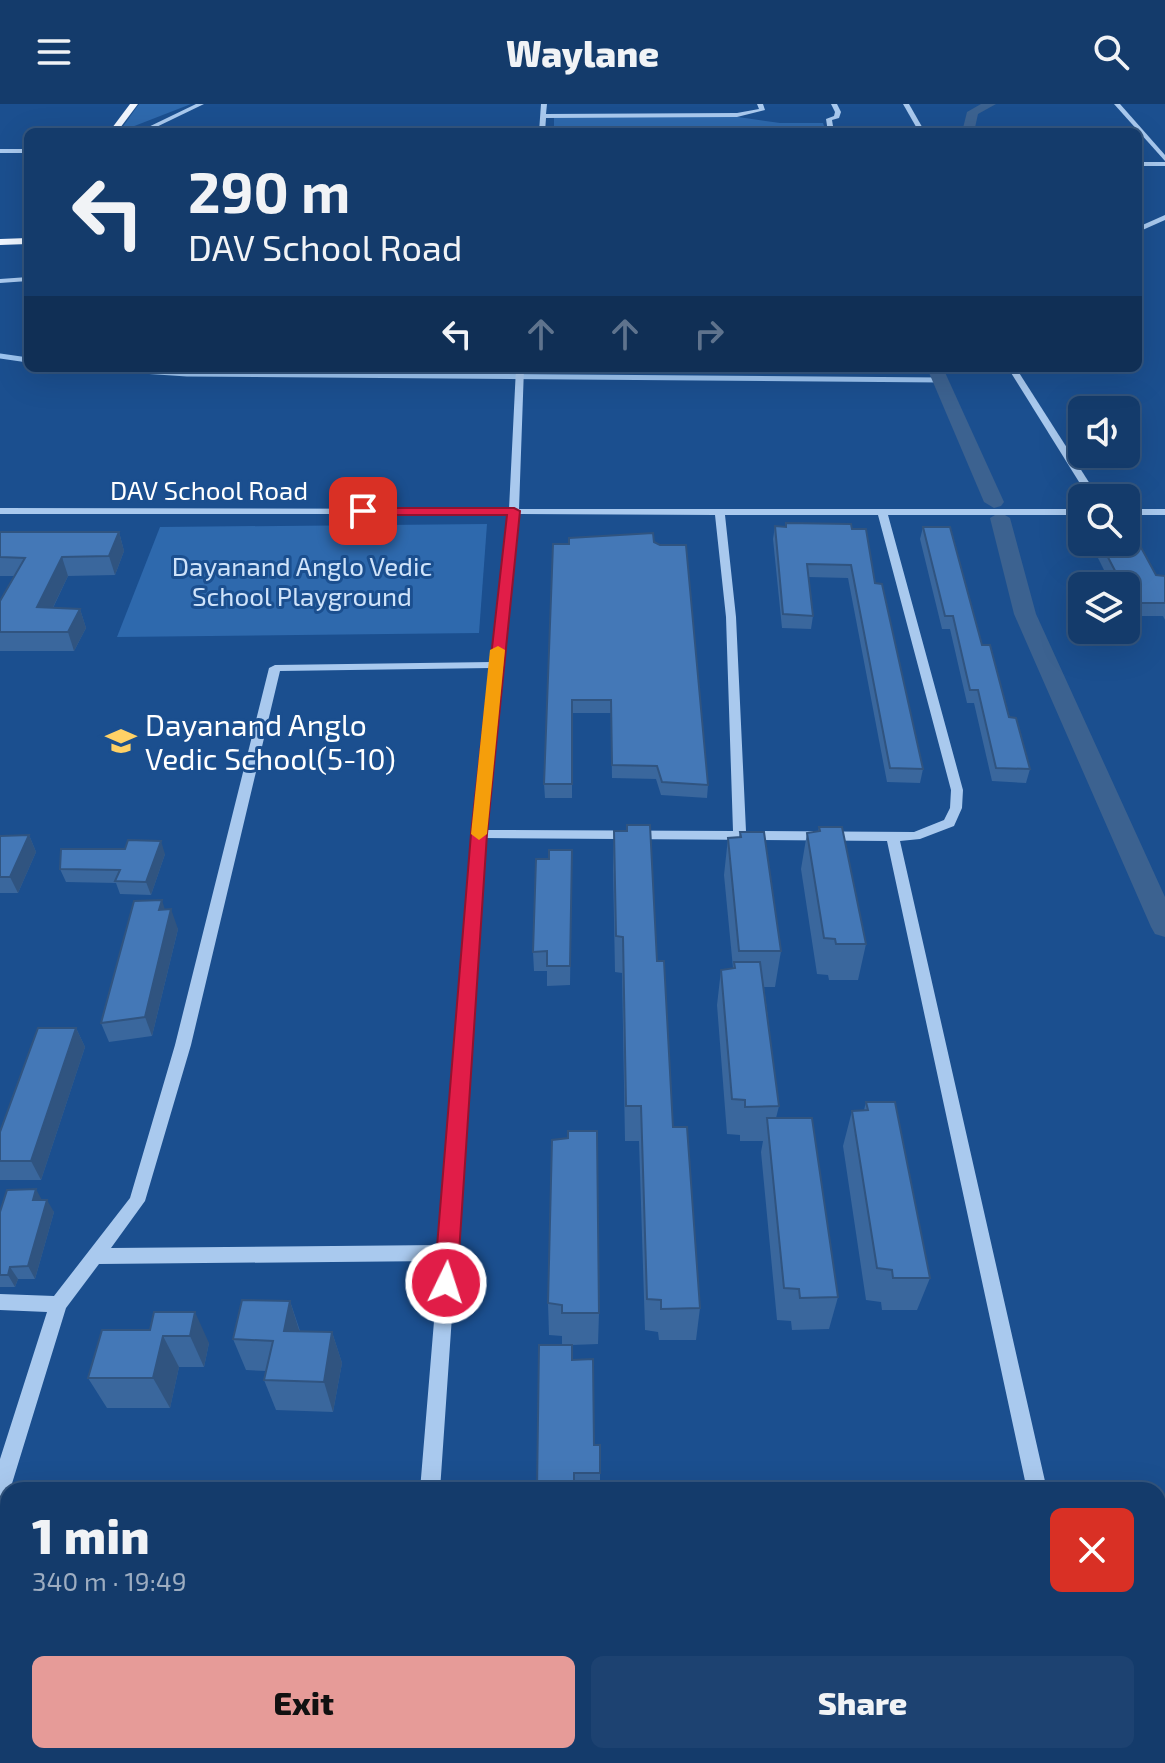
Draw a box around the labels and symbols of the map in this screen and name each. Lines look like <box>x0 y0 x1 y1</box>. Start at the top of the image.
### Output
street label: DAV School Road <box>110 474 308 505</box>
pin <box>329 477 397 545</box>
park label: Dayanand Anglo Vedic School Playground <box>172 550 432 611</box>
place label: Dayanand Anglo Vedic School(5-10) <box>145 706 396 776</box>
school or university icon: Dayanand Anglo Vedic School(5-10) <box>104 724 138 758</box>
position arrow <box>404 1241 488 1325</box>

